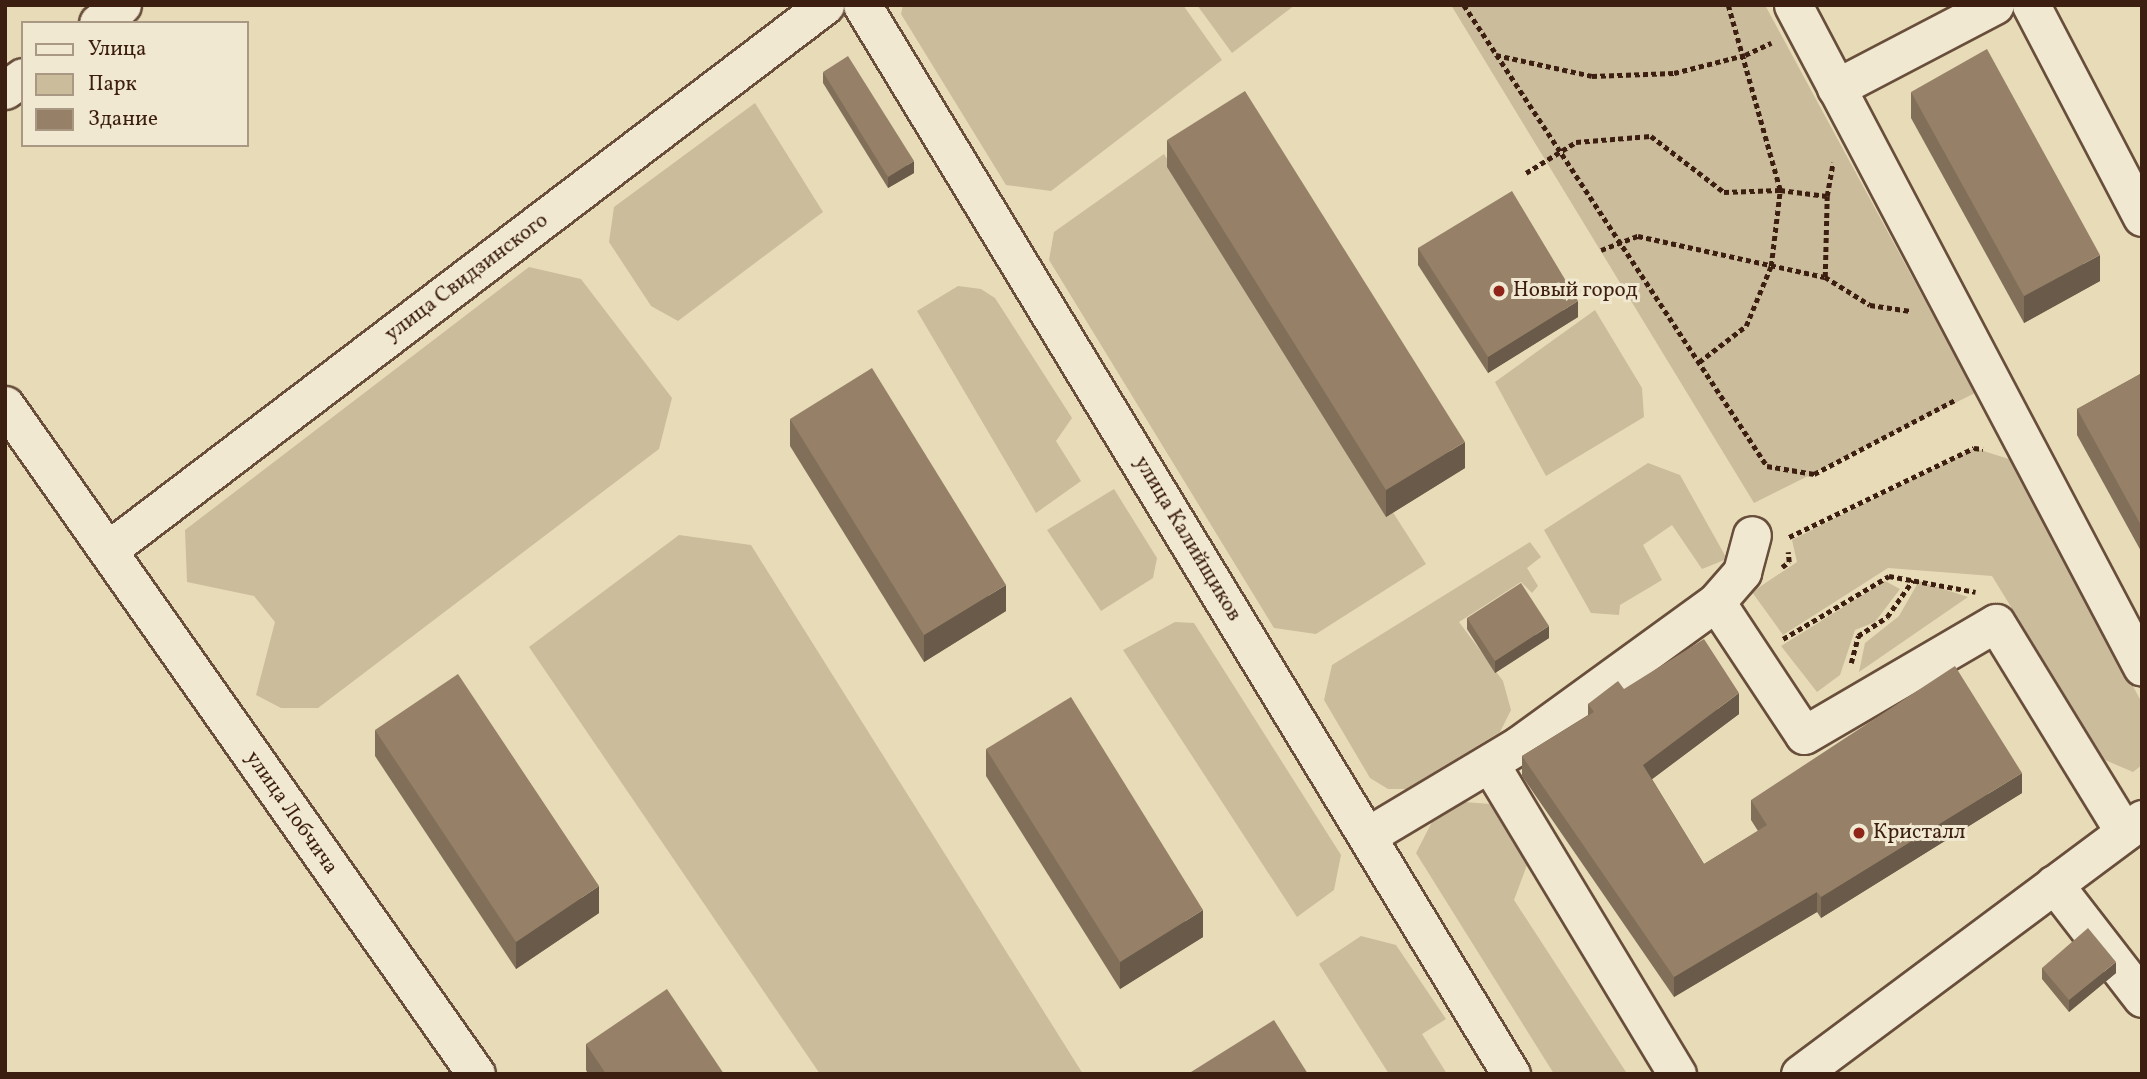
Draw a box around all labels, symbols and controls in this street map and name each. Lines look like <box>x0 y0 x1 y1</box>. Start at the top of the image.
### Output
legend <box>21 21 248 147</box>
text: Улица <box>88 35 146 64</box>
text: Парк <box>88 70 137 99</box>
text: Здание <box>88 105 158 134</box>
street label: улица Свидзинского <box>380 208 554 348</box>
place label: Новый город <box>1513 278 1638 304</box>
marker: Новый город <box>1491 283 1507 299</box>
street label: улица Калийщиков <box>1128 452 1246 626</box>
street label: улица Лобчича <box>239 746 343 880</box>
place label: Кристалл <box>1873 820 1965 846</box>
marker: Кристалл <box>1851 825 1867 841</box>

